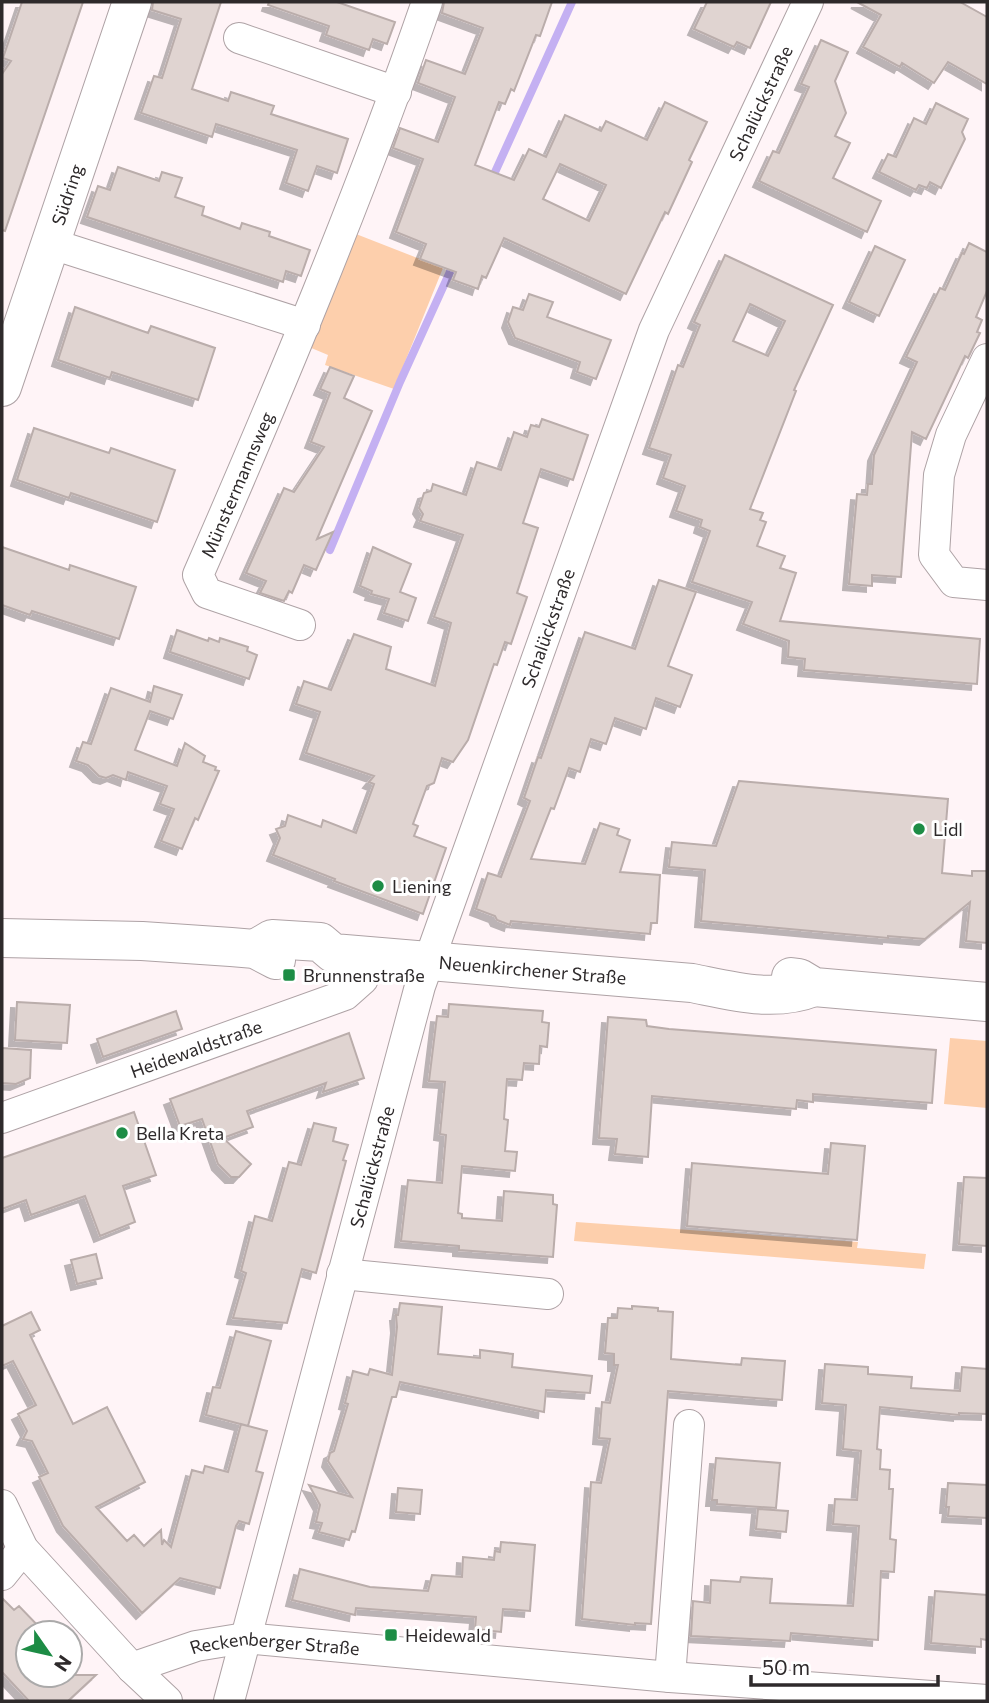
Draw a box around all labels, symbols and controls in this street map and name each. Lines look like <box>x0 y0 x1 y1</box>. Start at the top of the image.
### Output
street label: Schalückstraße <box>724 42 797 165</box>
street label: Südring <box>46 161 88 228</box>
street label: Münstermannsweg <box>196 408 278 561</box>
street label: Schalückstraße <box>516 566 579 691</box>
place label: Lidl <box>933 818 963 840</box>
marker: Lidl <box>911 821 927 837</box>
place label: Liening <box>392 875 452 897</box>
marker: Liening <box>370 878 386 894</box>
street label: Neuenkirchener Straße <box>438 951 627 988</box>
place label: Brunnenstraße <box>303 964 425 986</box>
marker: Brunnenstraße <box>281 967 297 983</box>
street label: Heidewaldstraße <box>127 1015 265 1082</box>
street label: Schalückstraße <box>345 1104 398 1230</box>
place label: Bella Kreta <box>136 1122 224 1144</box>
marker: Bella Kreta <box>114 1125 130 1141</box>
north arrow <box>14 1619 84 1689</box>
place label: Heidewald <box>405 1624 491 1646</box>
street label: Reckenberger Straße <box>187 1627 361 1659</box>
marker: Heidewald <box>383 1627 399 1643</box>
scale bar <box>751 1644 938 1688</box>
text: N <box>50 1651 77 1676</box>
text: 50 m <box>762 1654 810 1679</box>

